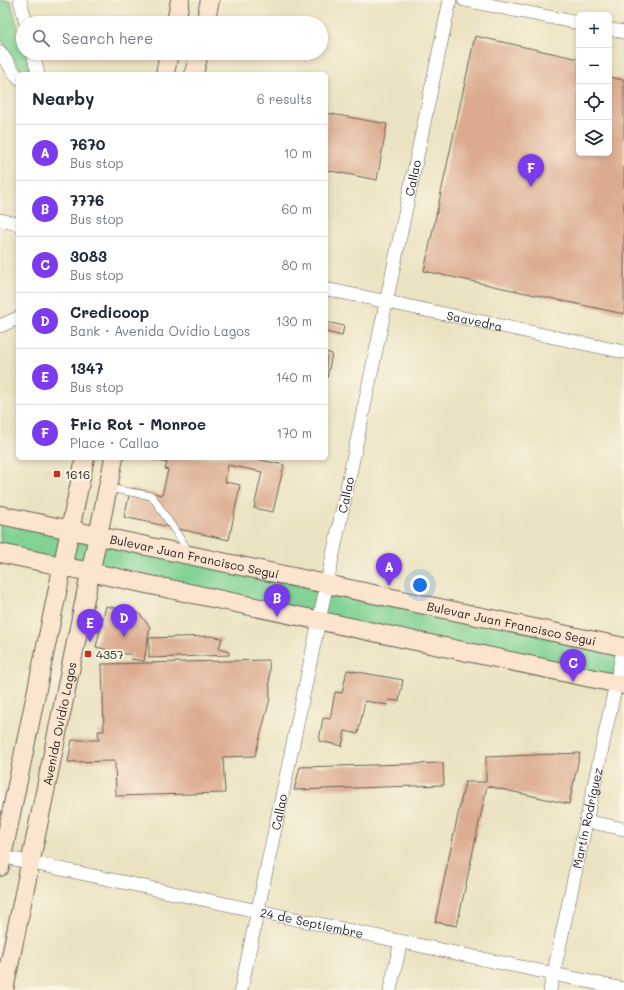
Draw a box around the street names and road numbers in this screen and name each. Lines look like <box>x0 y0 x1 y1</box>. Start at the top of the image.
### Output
street label: Callao <box>401 158 424 198</box>
street label: Saavedra <box>445 307 504 334</box>
street label: Callao <box>334 475 357 515</box>
street label: Bulevar Juan Francisco Seguí <box>109 531 281 582</box>
street label: Bulevar Juan Francisco Seguí <box>426 598 598 649</box>
street label: Avenida Ovidio Lagos <box>39 660 80 787</box>
street label: Martín Rodríguez <box>568 766 606 870</box>
street label: Callao <box>267 792 290 832</box>
street label: 24 de Septiembre <box>259 904 365 941</box>

